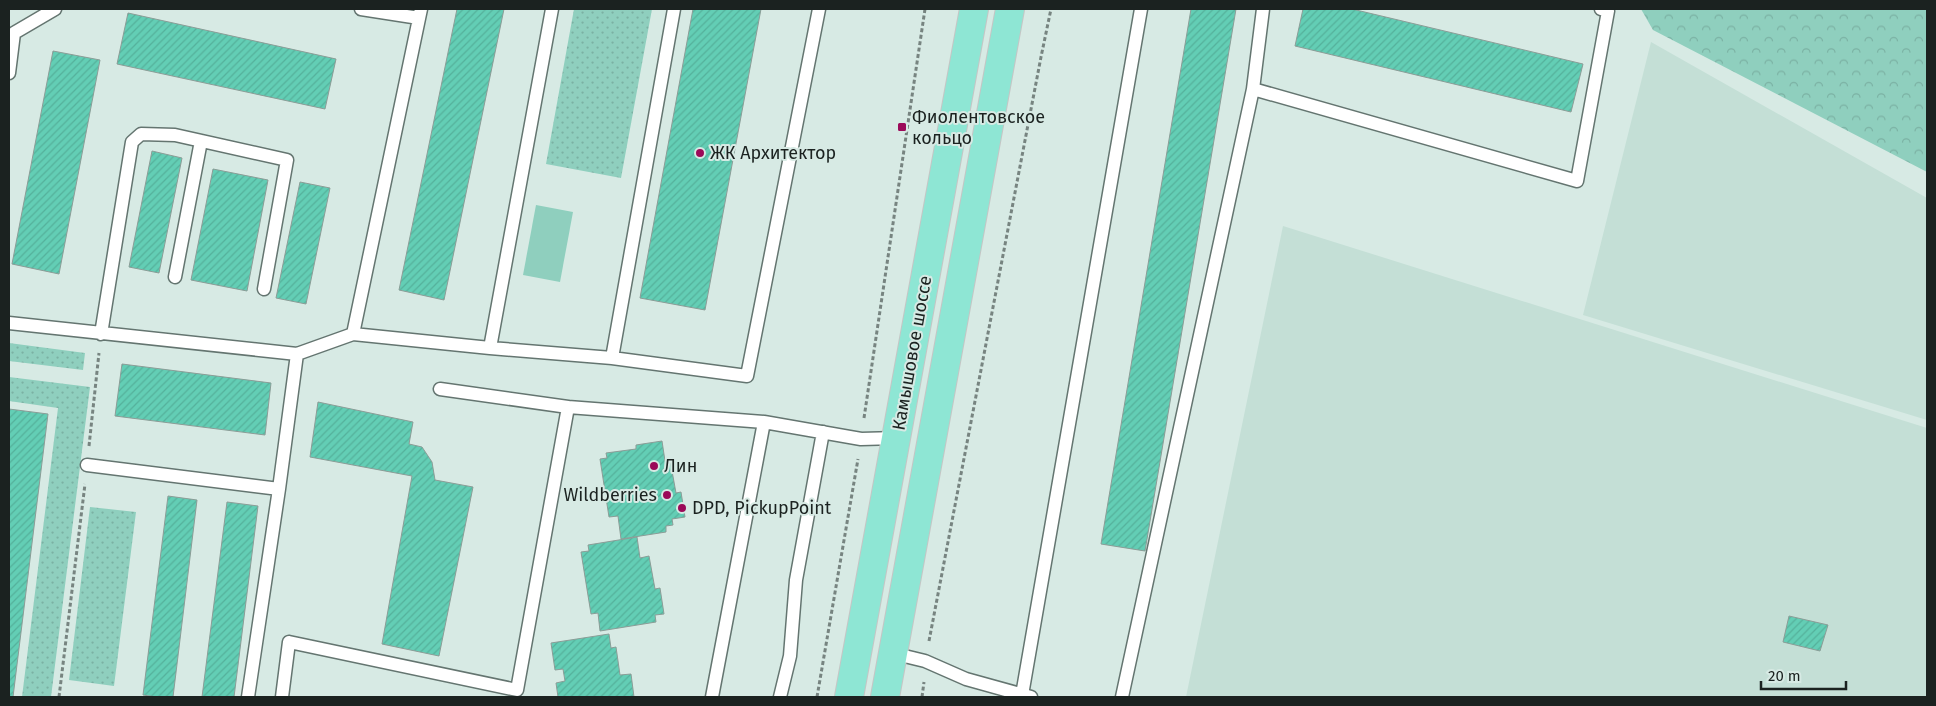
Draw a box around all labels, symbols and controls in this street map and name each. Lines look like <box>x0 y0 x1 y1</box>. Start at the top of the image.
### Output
place label: Фиолентовское кольцо <box>912 106 1045 149</box>
marker: Фиолентовское кольцо <box>896 121 908 133</box>
place label: ЖК Архитектор <box>710 142 836 164</box>
marker: ЖК Архитектор <box>694 147 706 159</box>
street label: Камышовое шоссе <box>888 274 936 432</box>
place label: Лин <box>664 455 697 477</box>
marker: Лин <box>648 460 660 472</box>
place label: Wildberries <box>563 484 657 506</box>
marker: Wildberries <box>661 489 673 501</box>
place label: DPD, PickupPoint <box>692 497 832 519</box>
marker: DPD, PickupPoint <box>676 502 688 514</box>
scale bar <box>1761 658 1846 690</box>
text: 20 m <box>1768 667 1801 685</box>

